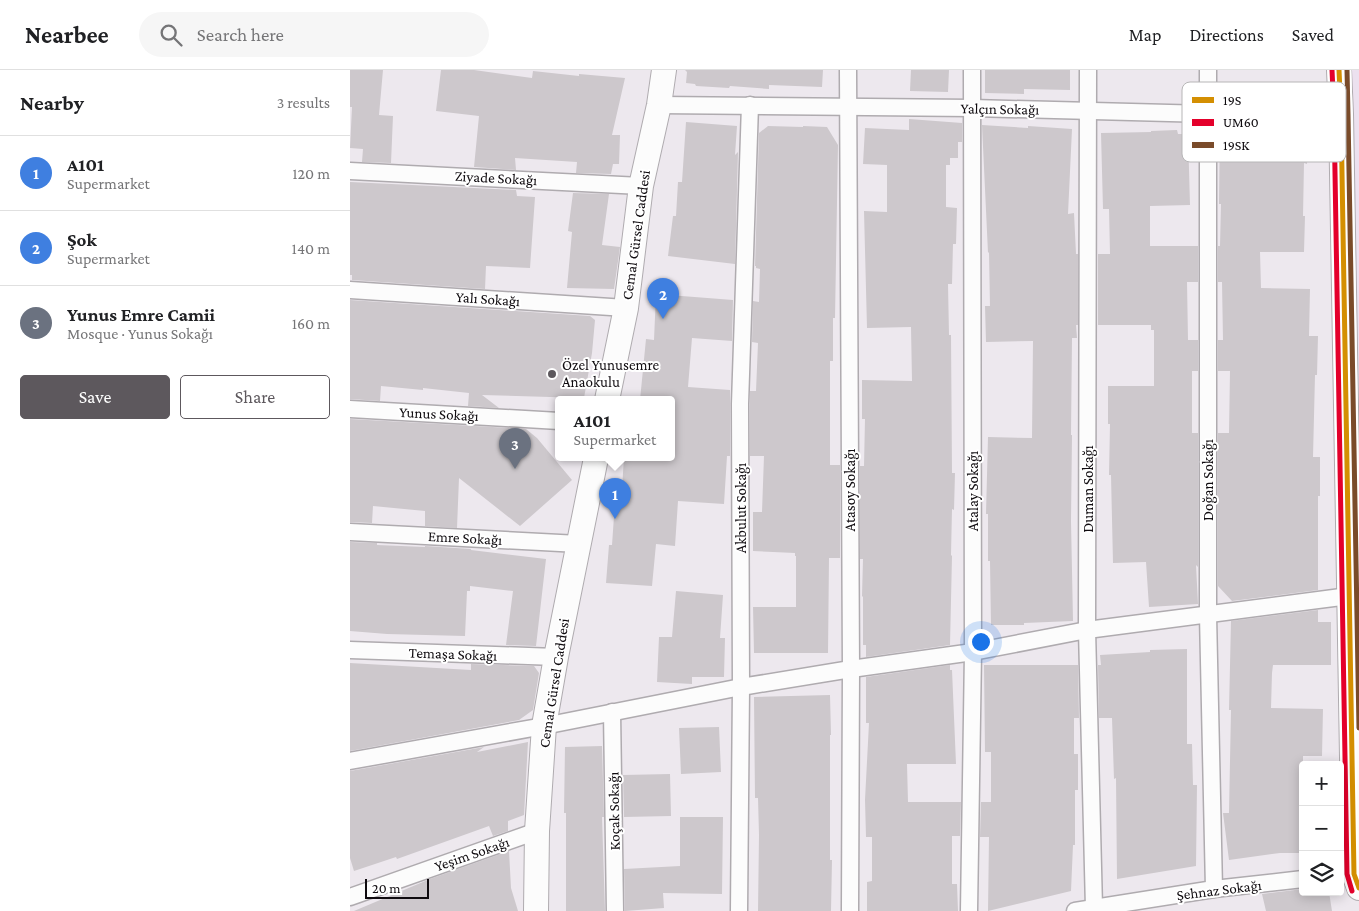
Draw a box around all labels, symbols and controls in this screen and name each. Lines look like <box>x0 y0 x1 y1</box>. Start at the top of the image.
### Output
search box <box>139 12 489 57</box>
text: Nearbee <box>25 21 109 48</box>
icon: search <box>157 21 185 49</box>
text: Search here <box>197 24 284 45</box>
text: Map <box>1129 25 1161 45</box>
text: Directions <box>1189 25 1264 45</box>
text: Saved <box>1292 25 1334 45</box>
legend <box>1182 82 1346 162</box>
text: Nearby <box>20 91 84 115</box>
text: 19S <box>1223 92 1242 108</box>
text: 3 results <box>277 94 330 111</box>
street label: Yalçın Sokağı <box>961 100 1039 119</box>
text: UM60 <box>1223 114 1259 130</box>
text: 19SK <box>1223 137 1250 153</box>
text: A101 <box>67 154 104 175</box>
text: 1 <box>33 165 39 182</box>
text: 120 m <box>292 165 330 182</box>
street label: Ziyade Sokağı <box>454 168 538 189</box>
street label: Cemal Gürsel Caddesi <box>619 169 653 301</box>
text: Supermarket <box>67 175 150 192</box>
text: Şok <box>67 229 97 250</box>
text: 2 <box>32 240 40 257</box>
text: 140 m <box>292 240 330 257</box>
text: Supermarket <box>67 250 150 267</box>
pin: 2 <box>647 278 679 319</box>
street label: Yalı Sokağı <box>455 289 521 310</box>
text: Yunus Emre Camii <box>67 304 215 325</box>
text: 3 <box>32 315 40 332</box>
text: 160 m <box>292 315 330 332</box>
text: Mosque · Yunus Sokağı <box>67 325 213 342</box>
place label: Özel Yunusemre Anaokulu <box>562 357 660 390</box>
marker: Özel Yunusemre Anaokulu <box>546 368 558 380</box>
button: Save <box>20 375 170 419</box>
button: Share <box>180 375 330 419</box>
popup <box>555 396 675 461</box>
street label: Yunus Sokağı <box>399 404 479 425</box>
text: A101 <box>574 410 611 431</box>
pin: 3 <box>499 428 531 469</box>
text: Supermarket <box>574 431 656 448</box>
street label: Doğan Sokağı <box>1200 439 1217 521</box>
street label: Duman Sokağı <box>1080 445 1097 533</box>
street label: Atasoy Sokağı <box>842 448 859 531</box>
street label: Atalay Sokağı <box>965 451 982 531</box>
street label: Akbulut Sokağı <box>733 463 750 553</box>
pin: 1 <box>599 478 631 519</box>
street label: Emre Sokağı <box>427 528 503 549</box>
street label: Cemal Gürsel Caddesi <box>536 617 572 749</box>
your location <box>968 629 994 655</box>
street label: Temaşa Sokağı <box>408 644 498 665</box>
map controls <box>1299 761 1344 896</box>
button: + <box>1299 761 1344 806</box>
street label: Koçak Sokağı <box>605 771 624 850</box>
button: − <box>1299 806 1344 851</box>
street label: Yeşim Sokağı <box>433 834 512 875</box>
button: layers <box>1299 851 1344 896</box>
scale bar <box>365 876 429 899</box>
street label: Şehnaz Sokağı <box>1176 877 1263 904</box>
text: 20 m <box>372 880 400 896</box>

